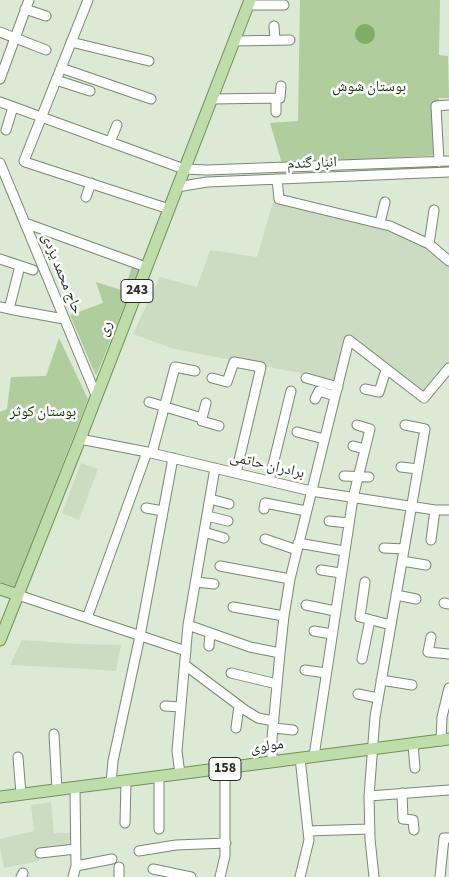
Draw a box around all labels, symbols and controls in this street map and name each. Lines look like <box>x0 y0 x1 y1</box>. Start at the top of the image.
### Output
park label: بوستان شوش <box>332 79 406 97</box>
street label: انبار گندم <box>287 154 337 174</box>
street label: حاج محمد یزدی <box>37 231 85 317</box>
road number: 243 <box>121 280 153 302</box>
street label: ری <box>95 319 117 339</box>
park label: بوستان کوثر <box>10 404 76 422</box>
street label: برادران حاتمی <box>228 449 306 483</box>
street label: مولوی <box>249 736 285 758</box>
road number: 158 <box>209 758 241 781</box>

